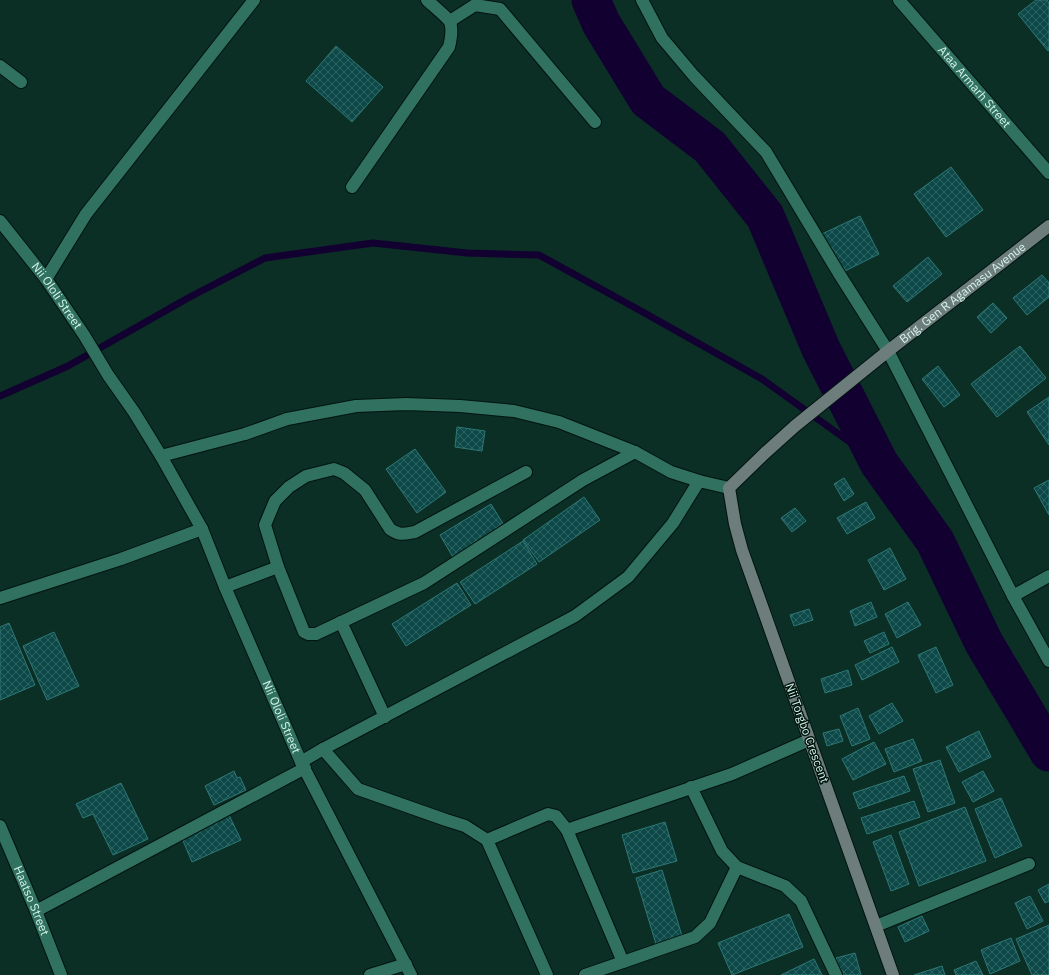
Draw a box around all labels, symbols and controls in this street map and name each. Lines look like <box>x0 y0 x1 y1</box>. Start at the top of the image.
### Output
street label: Ataa Armarh Street <box>935 43 1014 131</box>
street label: Brig. Gen R Agamasu Avenue <box>896 239 1029 346</box>
street label: Nii Ololi Street <box>29 259 86 332</box>
street label: Nii Ololi Street <box>259 678 304 755</box>
street label: Nii Torgbo Crescent <box>782 681 832 785</box>
street label: Haatso Street <box>11 863 53 937</box>

